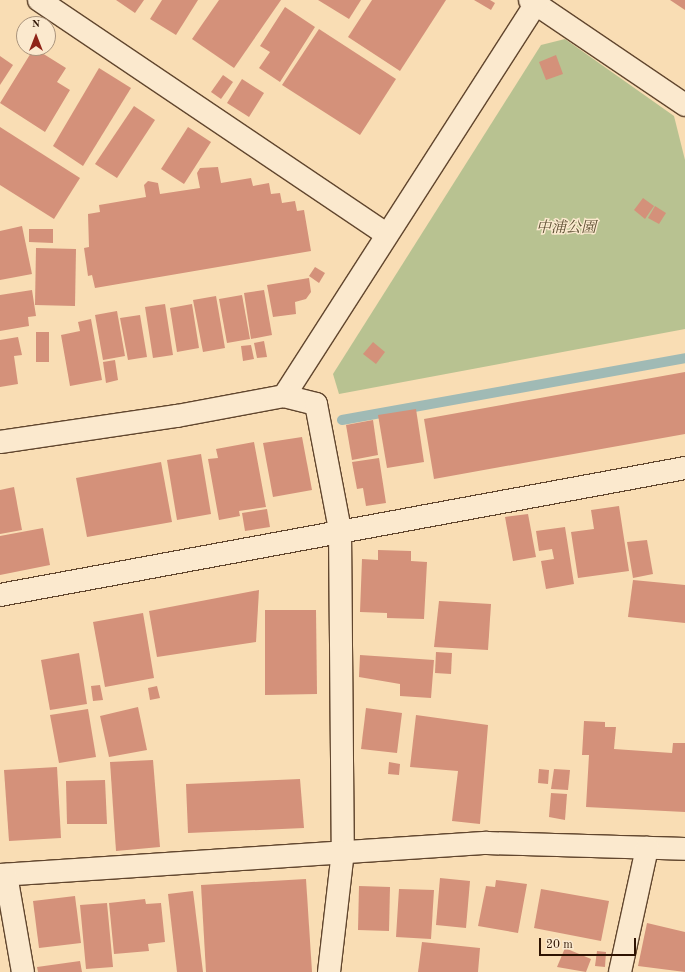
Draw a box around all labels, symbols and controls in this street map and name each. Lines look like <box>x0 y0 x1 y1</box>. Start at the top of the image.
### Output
north arrow <box>16 16 56 56</box>
text: N <box>32 19 40 30</box>
park label: 中浦公園 <box>536 220 596 238</box>
scale bar <box>541 930 638 956</box>
text: 20 m <box>546 939 573 951</box>

